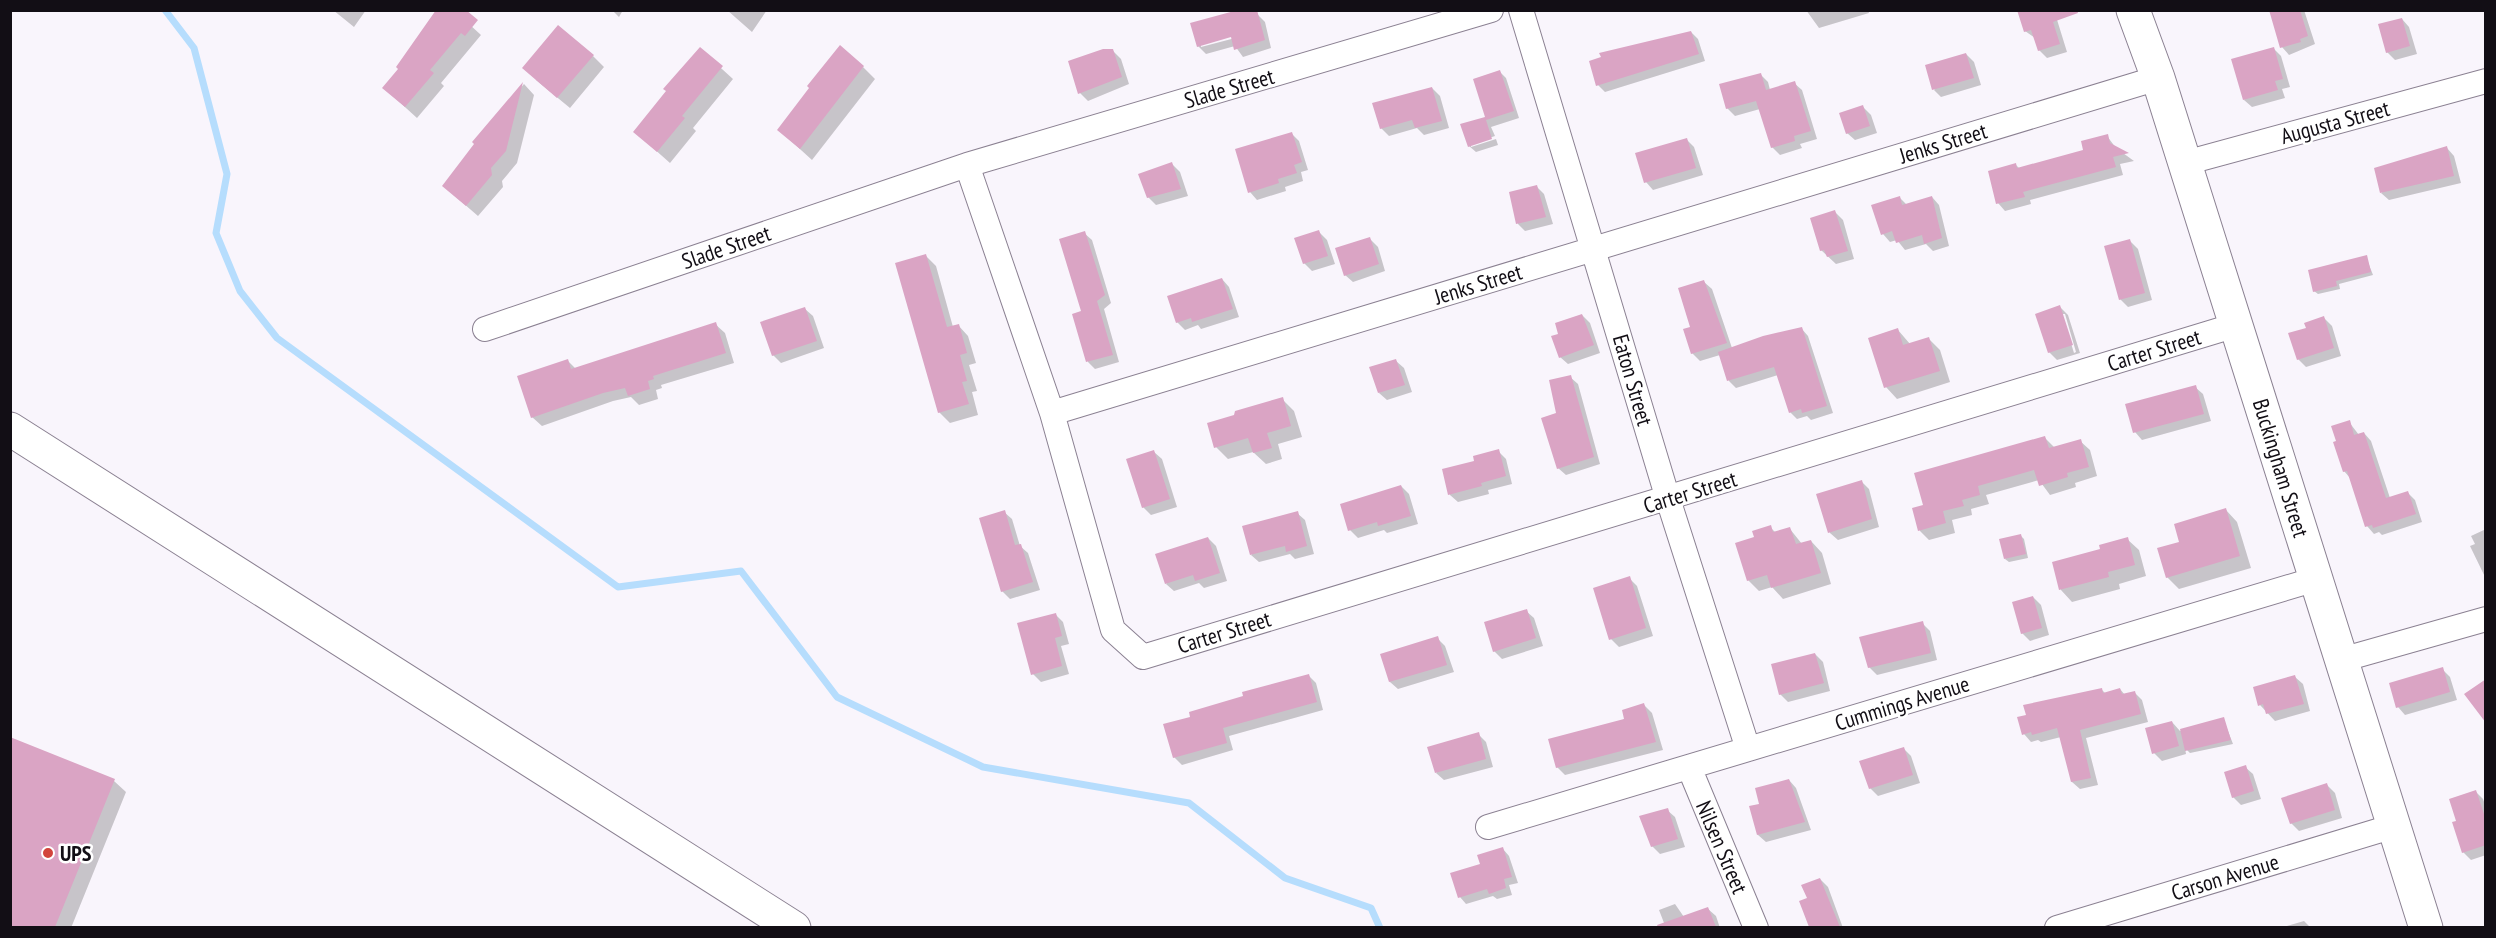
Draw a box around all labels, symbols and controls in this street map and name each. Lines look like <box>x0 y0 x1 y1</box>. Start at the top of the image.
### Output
street label: Slade Street <box>1181 62 1277 114</box>
street label: Augusta Street <box>2278 94 2392 150</box>
street label: Jenks Street <box>1895 116 1990 170</box>
street label: Slade Street <box>678 219 774 275</box>
street label: Jenks Street <box>1430 257 1525 311</box>
street label: Carter Street <box>2104 323 2204 377</box>
street label: Eaton Street <box>1607 331 1659 429</box>
street label: Buckingham Street <box>2247 395 2315 541</box>
street label: Carter Street <box>1640 465 1740 519</box>
street label: Carter Street <box>1174 605 1274 659</box>
street label: Cummings Avenue <box>1831 669 1973 737</box>
street label: Nilsen Street <box>1690 796 1754 898</box>
place label: UPS <box>60 839 92 867</box>
marker: UPS <box>41 846 55 860</box>
street label: Carson Avenue <box>2168 847 2282 907</box>

